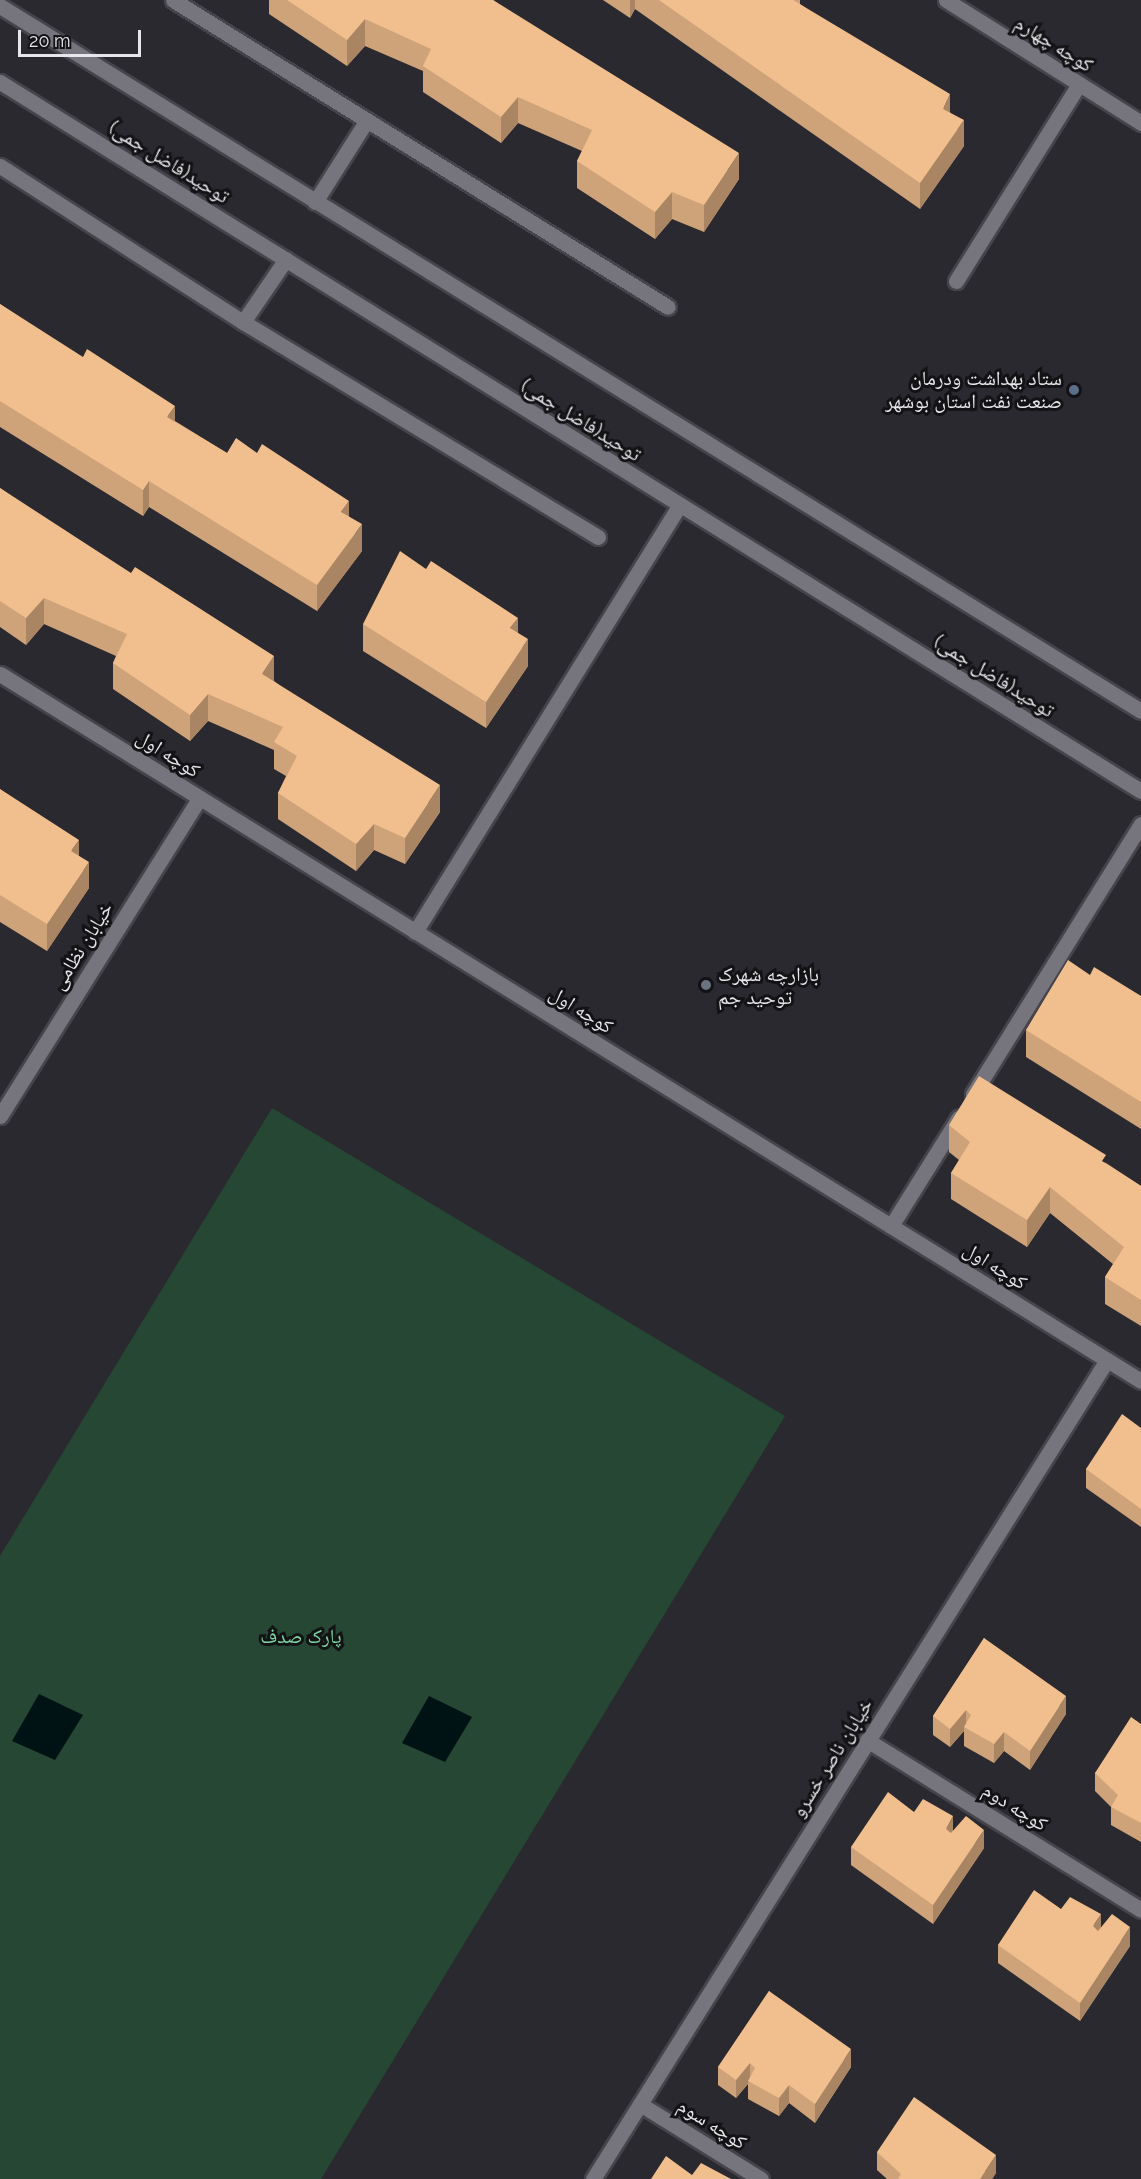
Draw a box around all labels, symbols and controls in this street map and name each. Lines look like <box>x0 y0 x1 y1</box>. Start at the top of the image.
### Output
street label: کوچه چهارم <box>1011 11 1097 77</box>
scale bar <box>21 18 144 56</box>
text: 20 m <box>29 30 71 51</box>
street label: توحید(فاضل جمی) <box>104 115 234 209</box>
place label: ستاد بهداشت ودرمان صنعت نفت استان بوشهر <box>885 366 1062 413</box>
street label: توحید(فاضل جمی) <box>516 373 646 467</box>
marker: ستاد بهداشت ودرمان صنعت نفت استان بوشهر <box>1067 383 1081 397</box>
street label: توحید(فاضل جمی) <box>929 629 1059 723</box>
street label: کوچه اول <box>132 725 204 783</box>
street label: خیابان نظامی <box>46 898 118 994</box>
place label: بازارچه شهرک توحید جم <box>718 962 819 1009</box>
marker: بازارچه شهرک توحید جم <box>699 978 713 992</box>
street label: کوچه اول <box>545 981 617 1039</box>
street label: کوچه اول <box>959 1237 1031 1295</box>
park label: پارک صدف <box>260 1624 342 1648</box>
street label: خیابان ناصر خسرو <box>786 1694 878 1822</box>
street label: کوچه دوم <box>978 1778 1052 1836</box>
street label: کوچه سوم <box>673 2093 751 2155</box>

